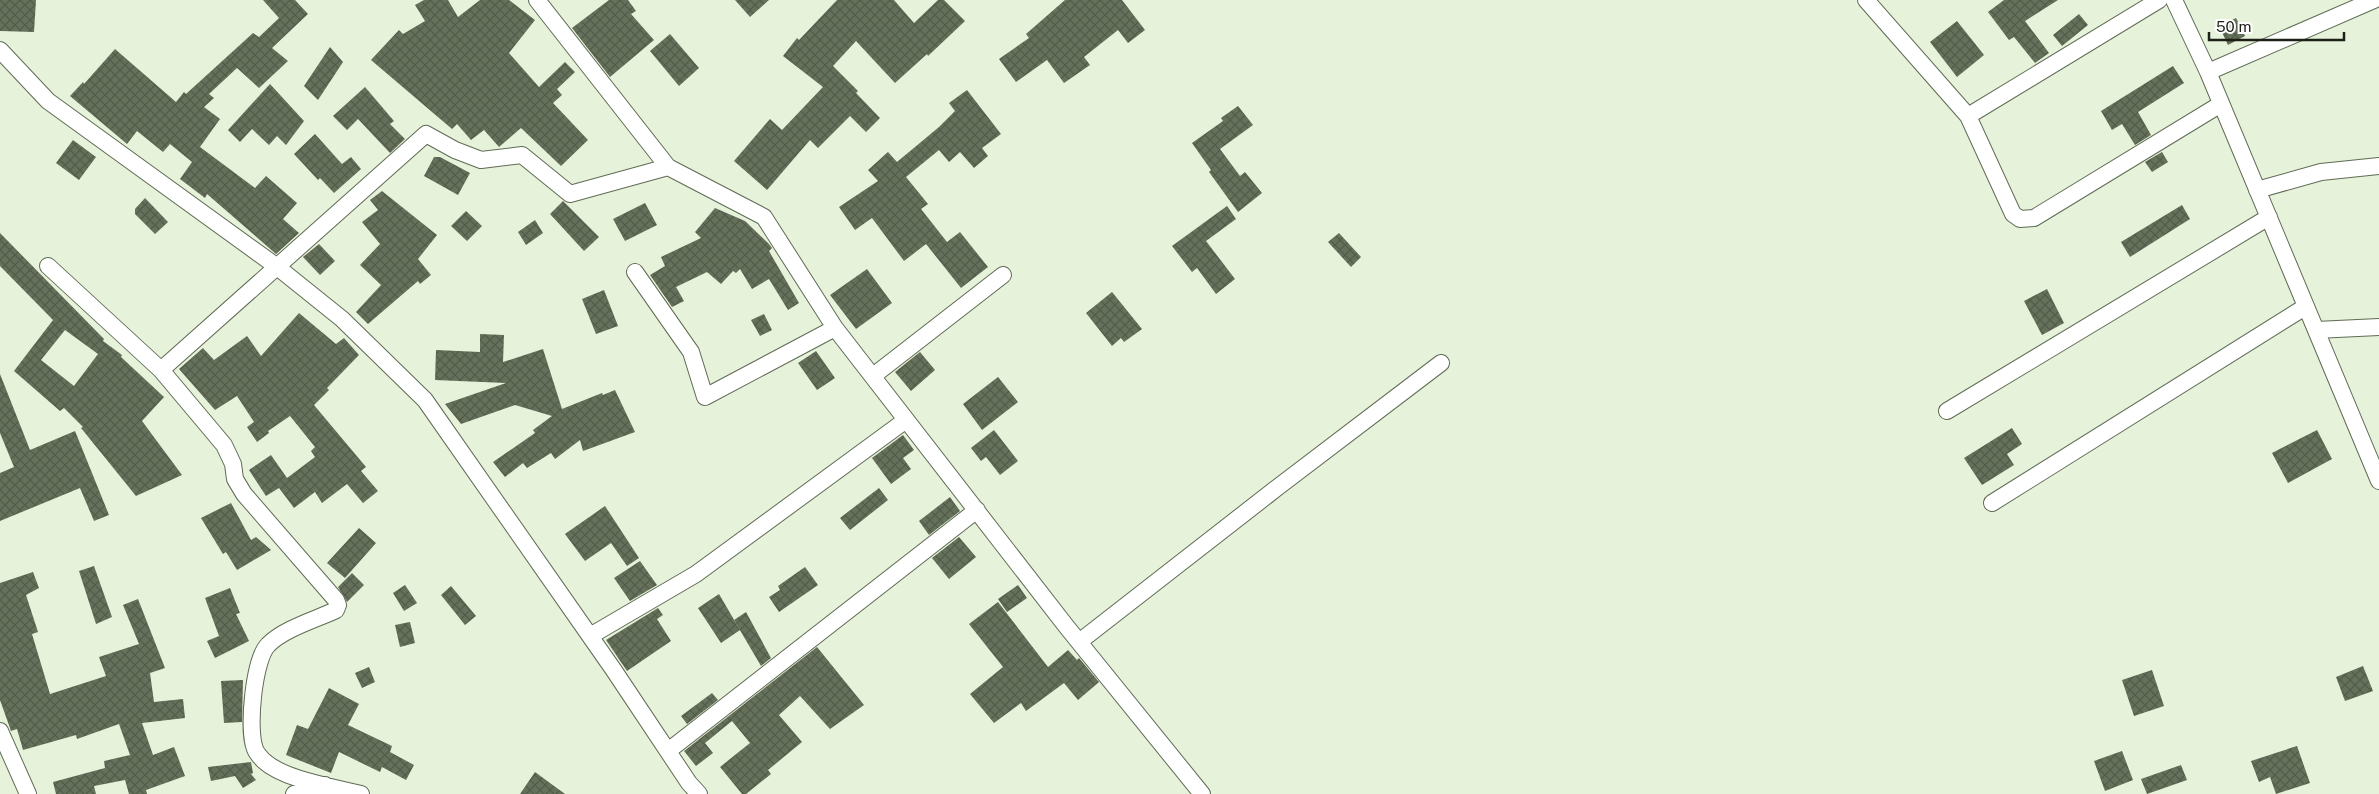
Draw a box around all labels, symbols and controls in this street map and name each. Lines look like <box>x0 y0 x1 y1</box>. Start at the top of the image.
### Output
scale bar <box>2209 10 2344 42</box>
text: 50 m <box>2216 18 2251 35</box>

